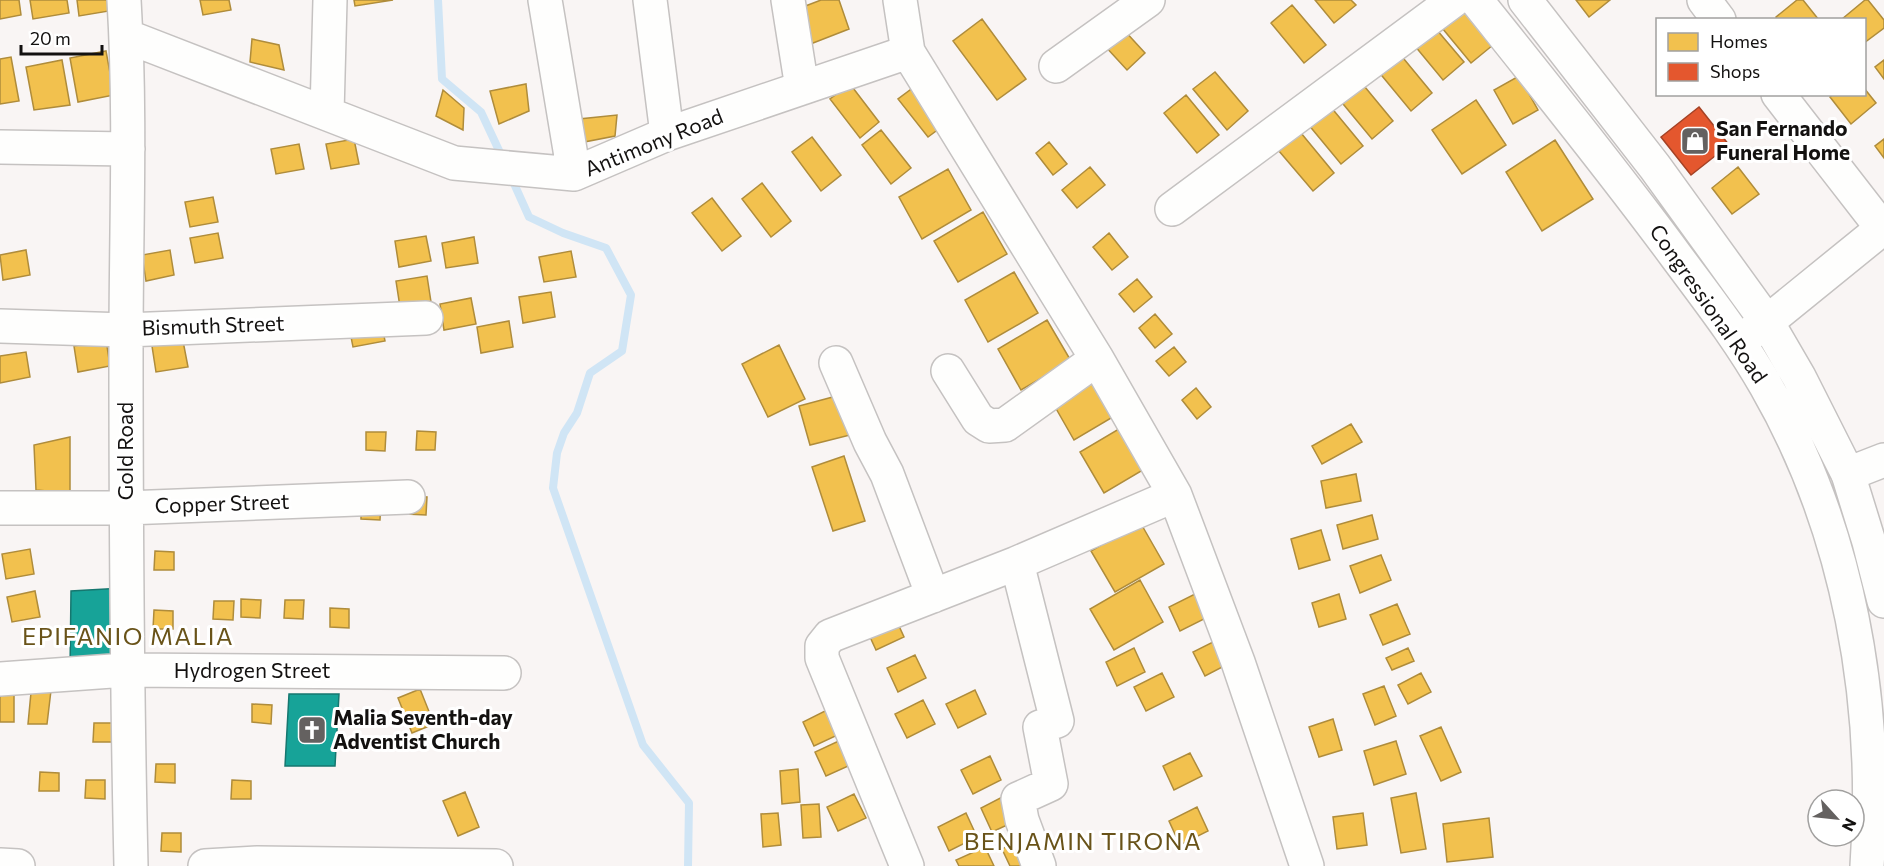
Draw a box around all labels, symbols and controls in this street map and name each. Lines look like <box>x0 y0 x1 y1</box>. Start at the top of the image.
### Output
scale bar <box>21 18 102 56</box>
legend <box>1656 18 1866 96</box>
text: 20 m <box>30 27 71 49</box>
text: Homes <box>1710 30 1768 52</box>
text: Shops <box>1710 60 1760 82</box>
street label: Antimony Road <box>581 102 726 181</box>
place label: San Fernando Funeral Home <box>1716 115 1850 164</box>
shop icon: San Fernando Funeral Home <box>1679 125 1711 157</box>
street label: Congressional Road <box>1645 219 1773 387</box>
street label: Bismuth Street <box>141 310 285 339</box>
street label: Gold Road <box>112 402 137 500</box>
street label: Copper Street <box>154 488 290 517</box>
district label: EPIFANIO MALIA <box>22 621 234 650</box>
street label: Hydrogen Street <box>174 657 330 682</box>
place label: Malia Seventh-day Adventist Church <box>333 704 513 753</box>
church icon: Malia Seventh-day Adventist Church <box>296 714 328 746</box>
north arrow <box>1806 788 1866 848</box>
text: N <box>1839 815 1861 835</box>
district label: BENJAMIN TIRONA <box>964 826 1202 855</box>

